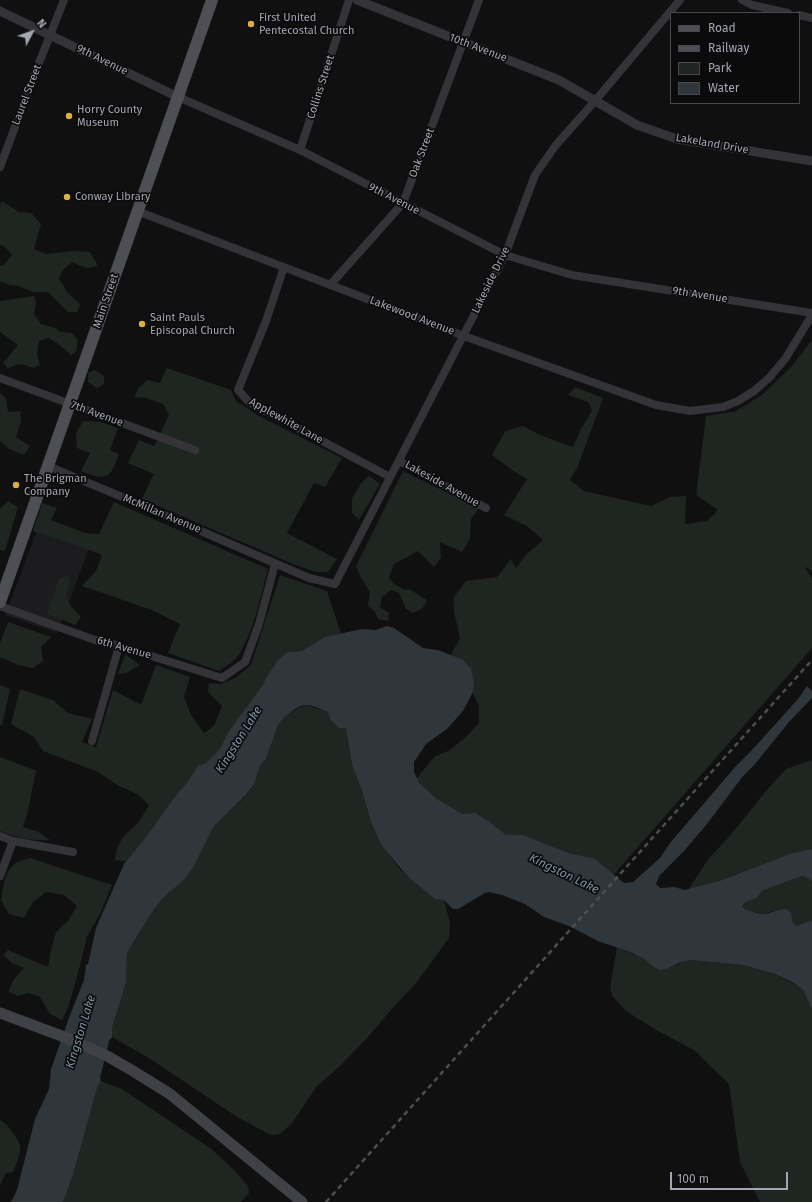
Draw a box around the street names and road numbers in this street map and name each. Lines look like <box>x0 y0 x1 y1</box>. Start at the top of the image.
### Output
street label: 10th Avenue <box>447 31 509 65</box>
street label: 9th Avenue <box>74 42 130 78</box>
street label: Collins Street <box>304 53 338 121</box>
street label: Laurel Street <box>9 63 45 127</box>
street label: Oak Street <box>407 126 437 180</box>
street label: Lakeland Drive <box>675 131 749 157</box>
street label: 9th Avenue <box>366 180 422 218</box>
street label: Lakeside Drive <box>469 245 513 315</box>
street label: Main Street <box>91 272 121 330</box>
street label: 9th Avenue <box>672 284 728 306</box>
street label: Lakewood Avenue <box>368 294 456 338</box>
street label: Applewhite Lane <box>247 395 325 447</box>
street label: 7th Avenue <box>69 398 125 430</box>
street label: Lakeside Avenue <box>402 458 482 510</box>
street label: McMillan Avenue <box>121 492 203 536</box>
street label: 6th Avenue <box>95 634 153 662</box>

